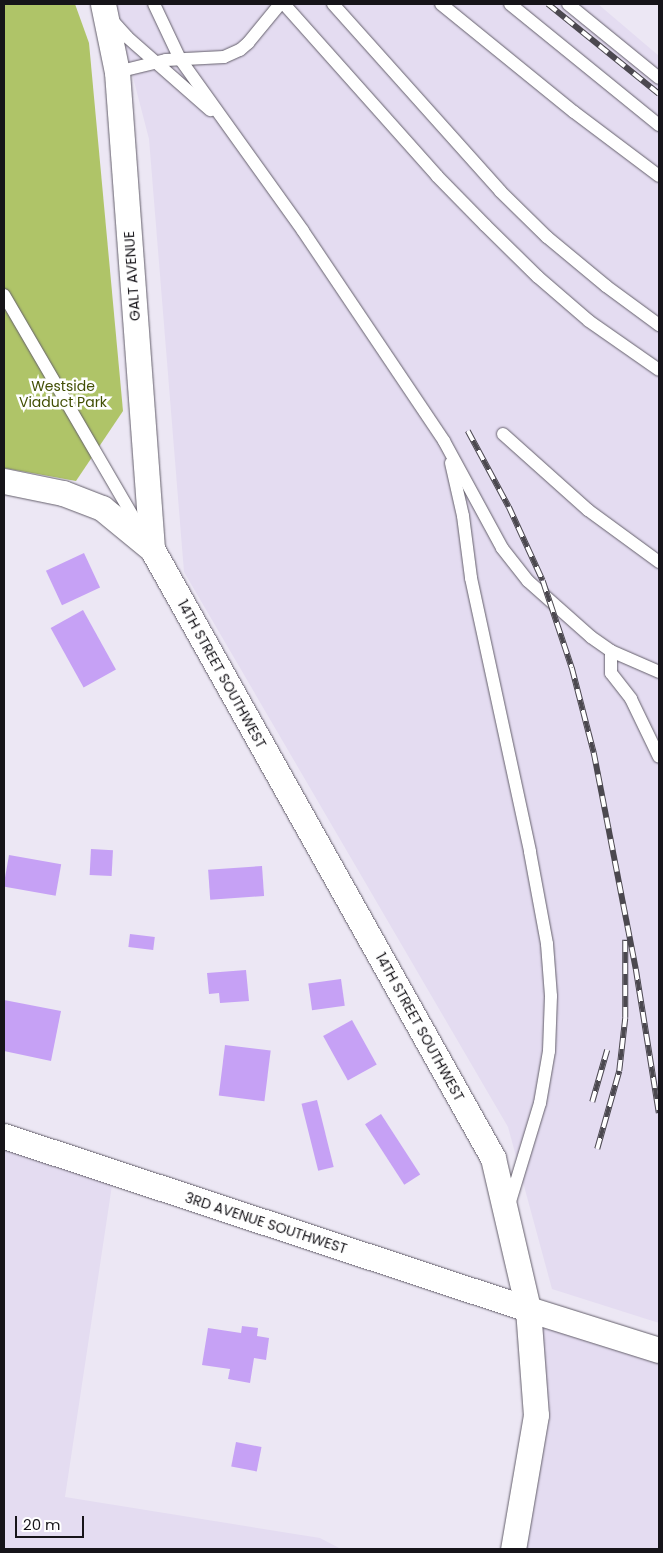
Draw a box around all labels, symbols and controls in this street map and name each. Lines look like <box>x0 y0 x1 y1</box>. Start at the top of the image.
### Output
street label: GALT AVENUE <box>120 230 144 322</box>
park label: Westside Viaduct Park <box>19 378 107 411</box>
street label: 14TH STREET SOUTHWEST <box>174 597 270 751</box>
street label: 14TH STREET SOUTHWEST <box>372 950 468 1104</box>
street label: 3RD AVENUE SOUTHWEST <box>183 1189 349 1257</box>
scale bar <box>18 1506 86 1538</box>
text: 20 m <box>23 1514 61 1535</box>

